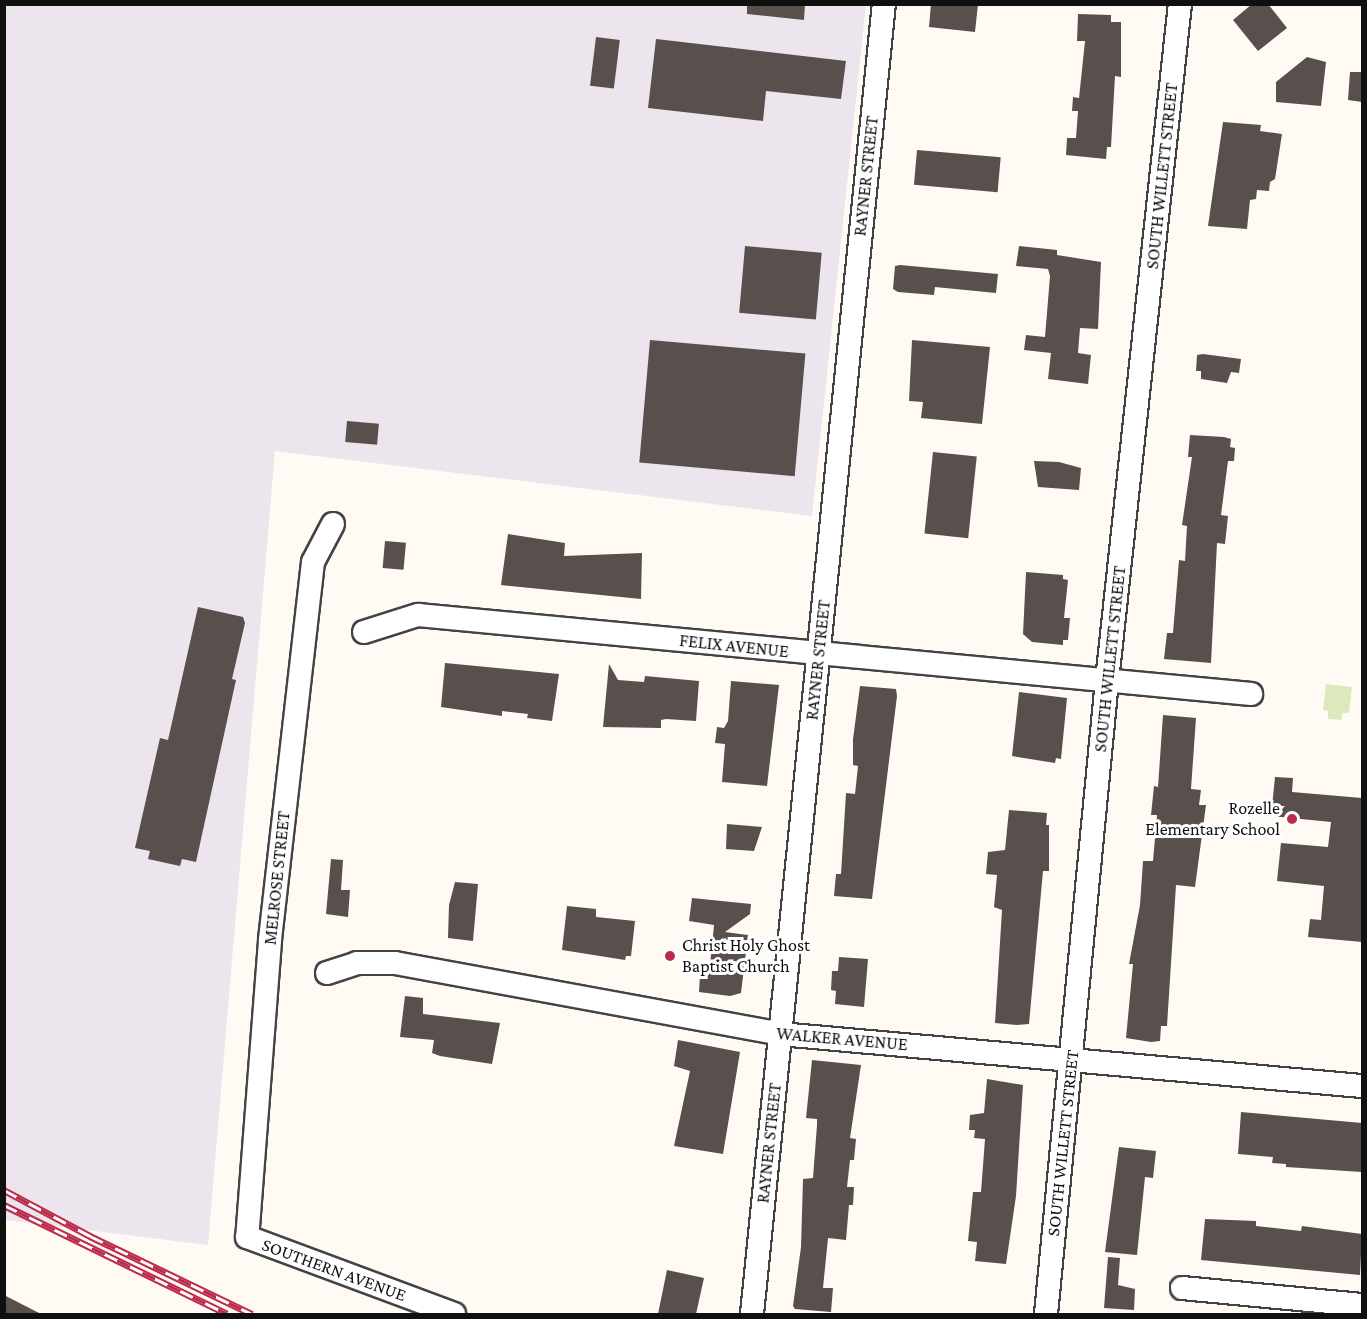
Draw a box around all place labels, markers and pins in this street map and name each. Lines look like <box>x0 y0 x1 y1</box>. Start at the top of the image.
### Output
place label: Rozelle Elementary School <box>1145 798 1280 840</box>
marker: Rozelle Elementary School <box>1285 812 1299 826</box>
place label: Christ Holy Ghost Baptist Church <box>682 935 810 978</box>
marker: Christ Holy Ghost Baptist Church <box>663 949 677 963</box>

